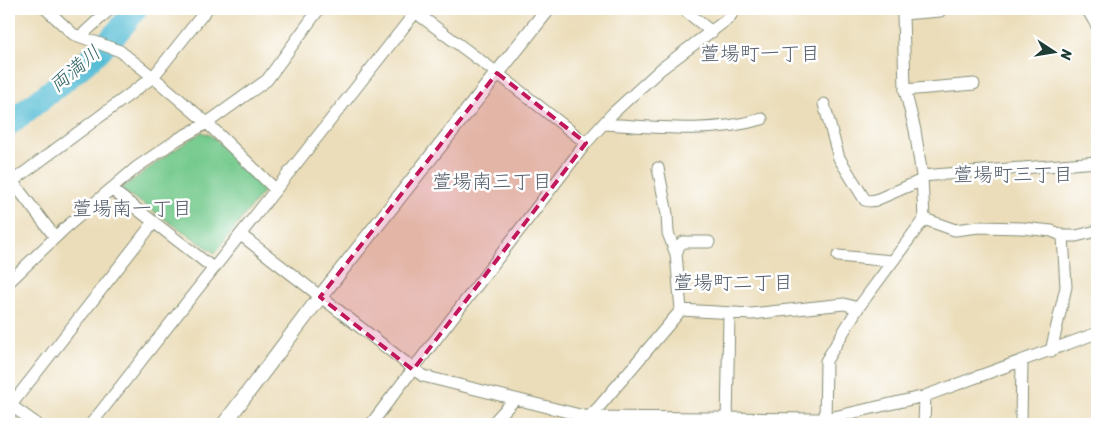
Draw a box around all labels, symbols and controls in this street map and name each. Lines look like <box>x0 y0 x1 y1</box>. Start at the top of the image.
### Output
north arrow <box>1028 28 1078 78</box>
water label: 両満川 <box>41 36 109 102</box>
district label: 萱場町一丁目 <box>700 36 820 71</box>
text: N <box>1053 46 1080 62</box>
district label: 萱場町三丁目 <box>953 157 1073 192</box>
district label: 萱場南三丁目 <box>432 164 552 199</box>
district label: 萱場南一丁目 <box>72 191 192 226</box>
district label: 萱場町二丁目 <box>673 265 793 300</box>

